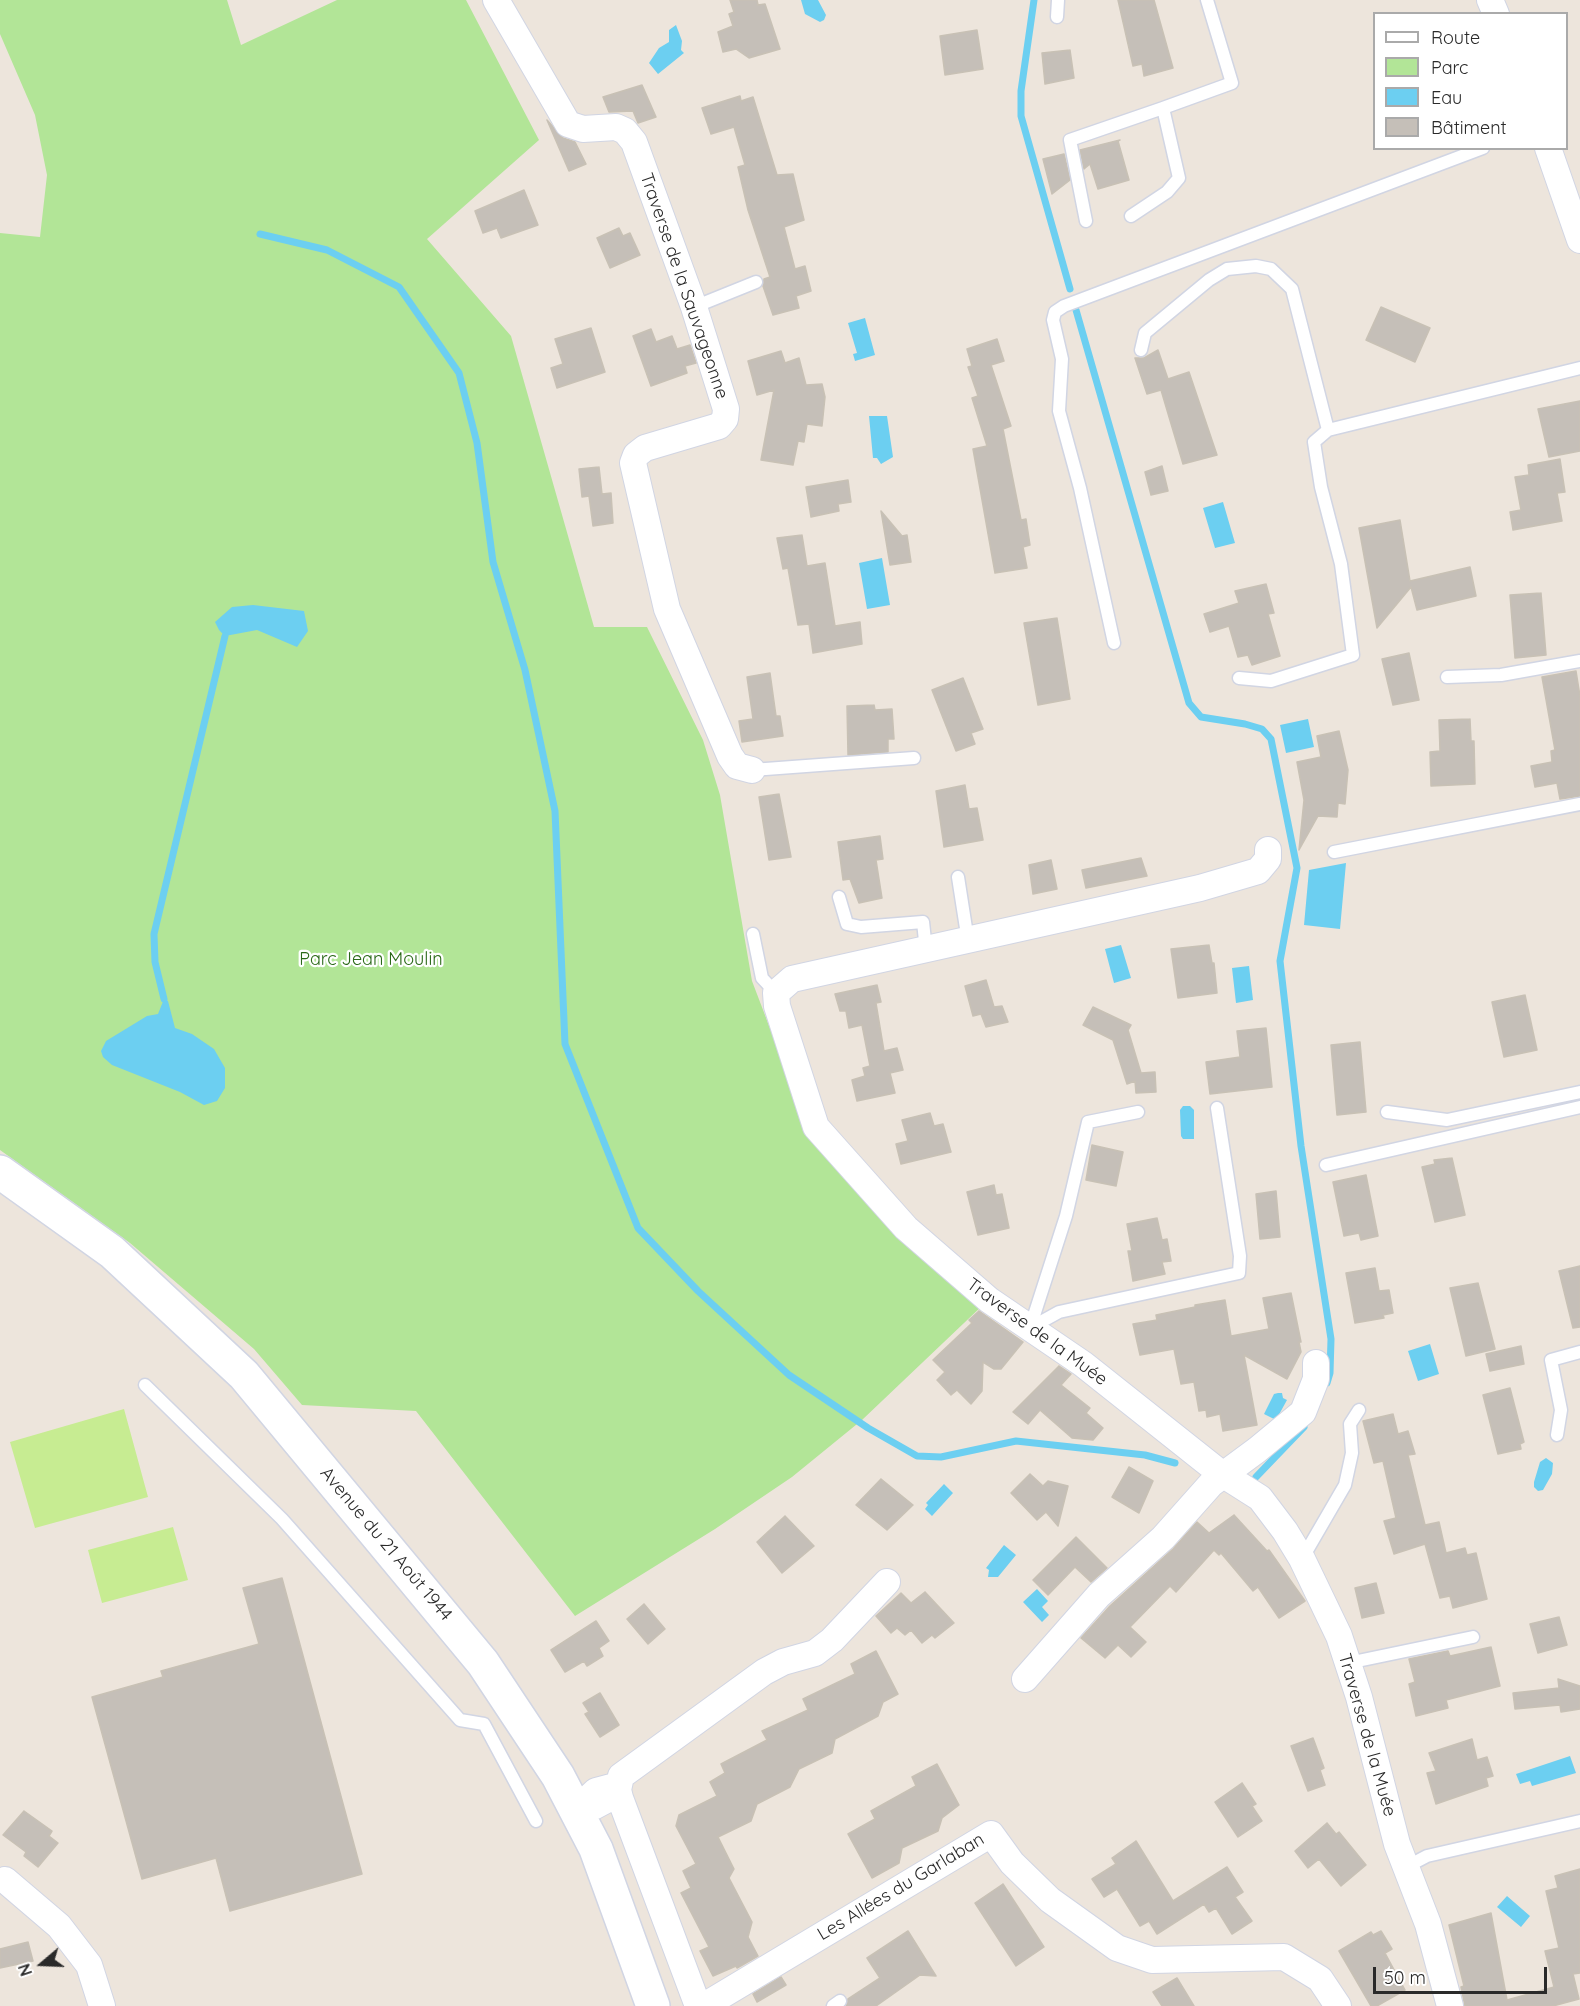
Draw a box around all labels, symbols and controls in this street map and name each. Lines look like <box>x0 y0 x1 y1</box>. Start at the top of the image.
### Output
legend <box>1373 12 1568 150</box>
text: Route <box>1431 26 1480 49</box>
text: Parc <box>1431 56 1468 79</box>
text: Eau <box>1431 86 1462 109</box>
text: Bâtiment <box>1431 116 1507 139</box>
street label: Traverse de la Sauvageonne <box>635 170 733 402</box>
park label: Parc Jean Moulin <box>299 949 443 971</box>
street label: Traverse de la Muée <box>962 1274 1112 1390</box>
street label: Avenue du 21 Août 1944 <box>315 1463 457 1625</box>
street label: Traverse de la Muée <box>1333 1651 1401 1819</box>
street label: Les Allées du Garlaban <box>814 1829 988 1945</box>
north arrow <box>12 1934 72 1994</box>
scale bar <box>1376 1955 1550 1993</box>
text: N <box>14 1961 36 1979</box>
text: 50 m <box>1384 1966 1426 1989</box>

